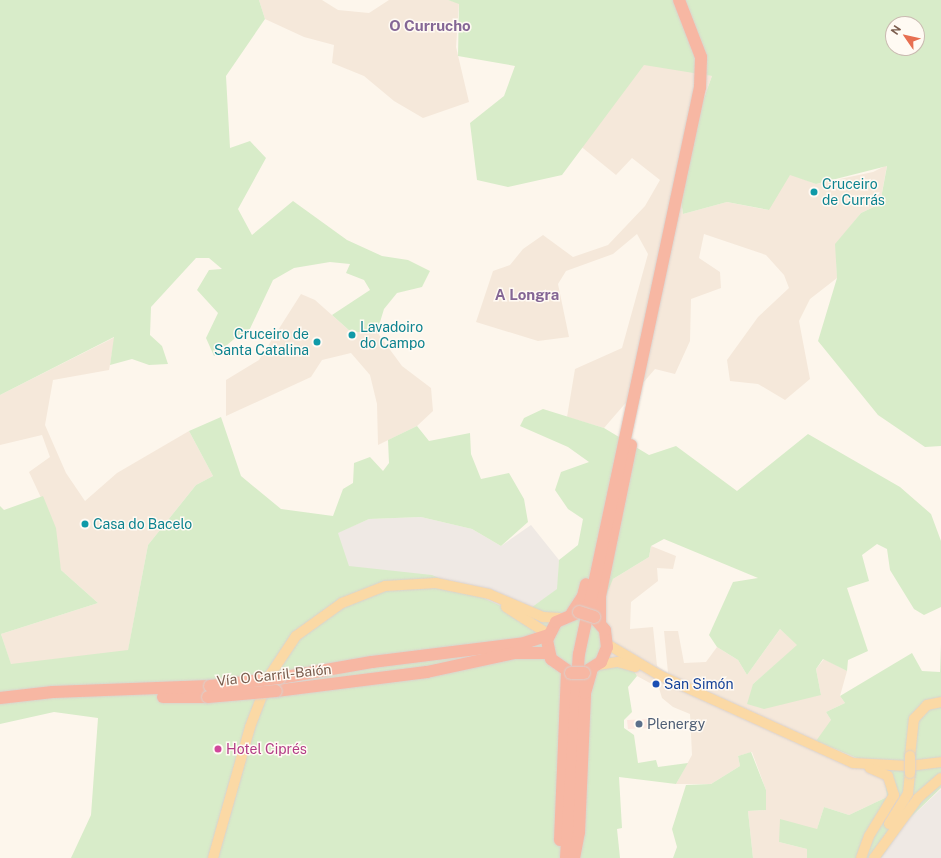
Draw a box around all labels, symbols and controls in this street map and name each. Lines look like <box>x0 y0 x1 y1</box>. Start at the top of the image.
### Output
north arrow <box>885 16 925 56</box>
district label: O Currucho <box>389 17 471 35</box>
text: N <box>888 23 903 37</box>
place label: Cruceiro de Currás <box>822 176 885 208</box>
marker: Cruceiro de Currás <box>809 187 819 197</box>
district label: A Longra <box>495 286 559 304</box>
place label: Lavadoiro do Campo <box>360 319 425 352</box>
place label: Cruceiro de Santa Catalina <box>214 326 309 358</box>
marker: Lavadoiro do Campo <box>347 330 357 340</box>
marker: Cruceiro de Santa Catalina <box>312 337 322 347</box>
place label: Casa do Bacelo <box>93 516 193 532</box>
marker: Casa do Bacelo <box>80 519 90 529</box>
street label: Vía O Carril-Baión <box>216 661 332 689</box>
place label: San Simón <box>664 676 734 692</box>
marker: San Simón <box>651 679 661 689</box>
place label: Plenergy <box>647 716 705 732</box>
marker: Plenergy <box>634 719 644 729</box>
place label: Hotel Ciprés <box>226 741 307 757</box>
marker: Hotel Ciprés <box>213 744 223 754</box>

